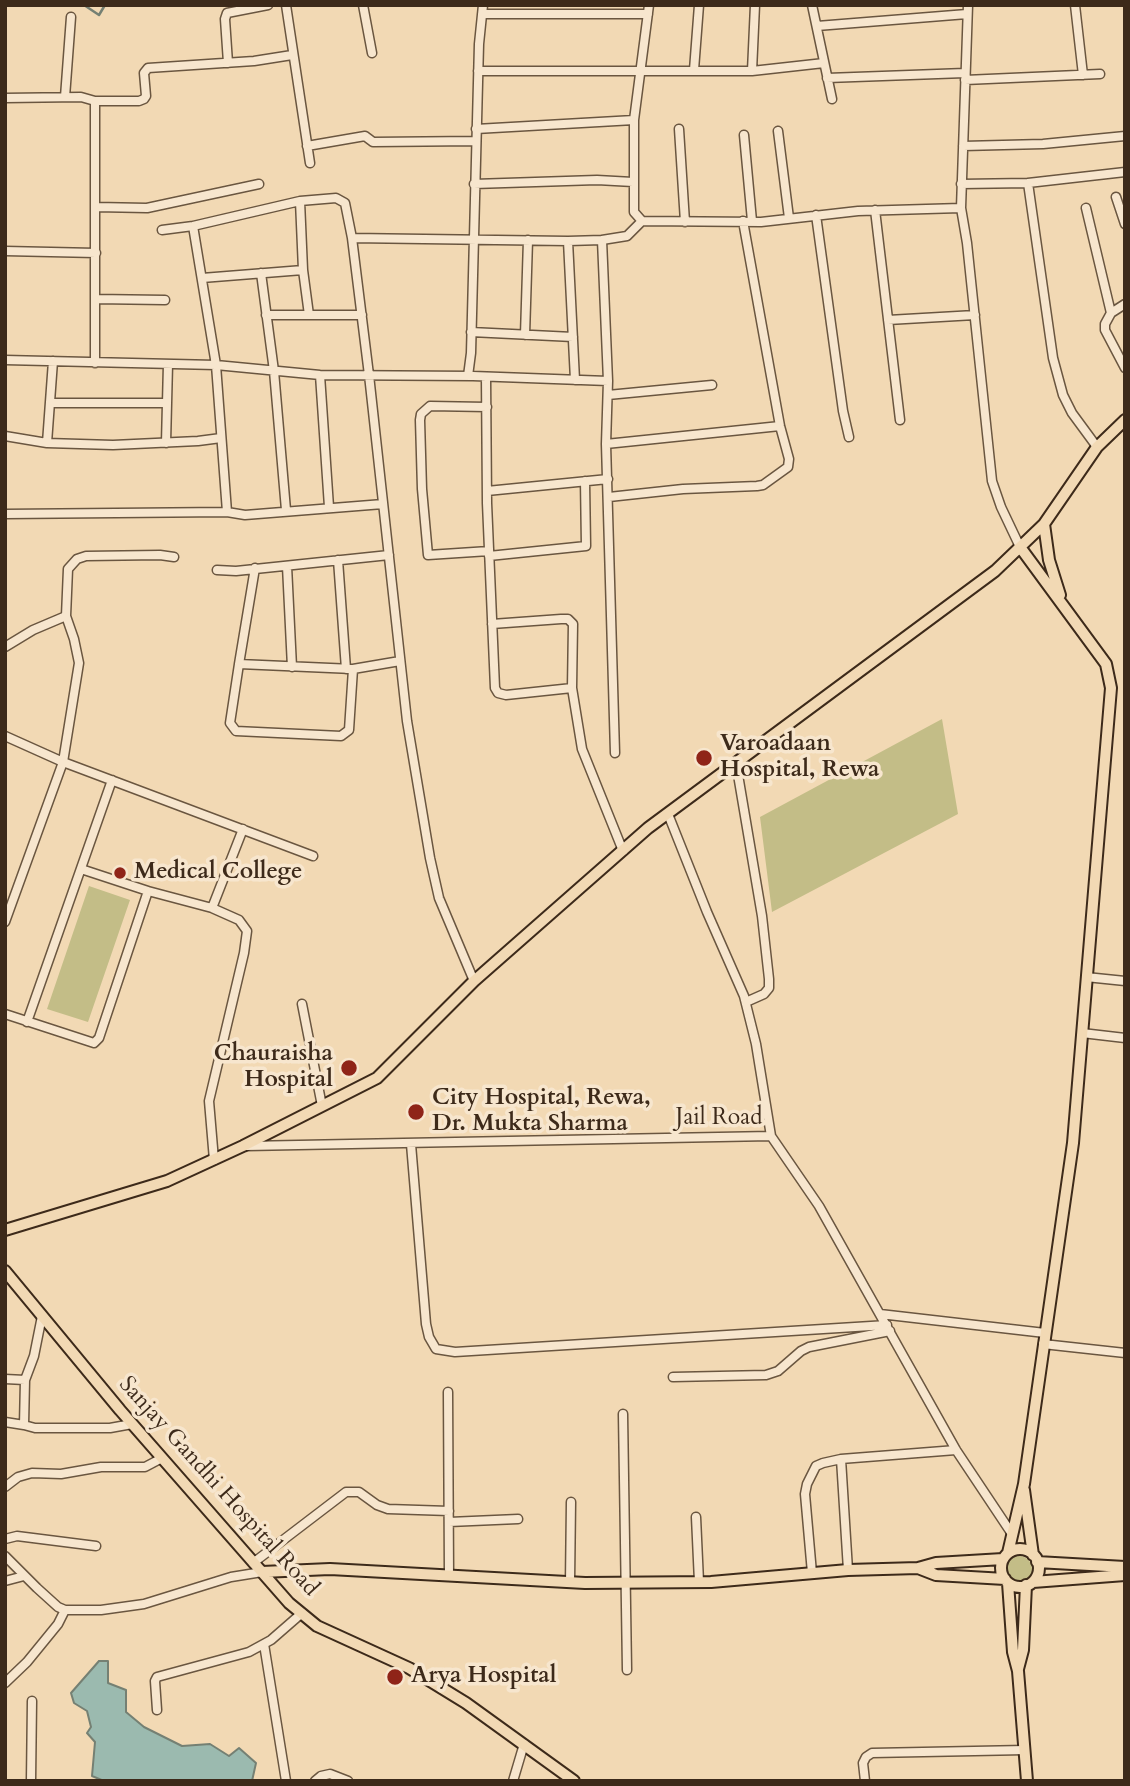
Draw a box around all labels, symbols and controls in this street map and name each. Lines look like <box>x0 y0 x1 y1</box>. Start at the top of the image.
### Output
place label: Varoadaan Hospital, Rewa <box>720 731 880 785</box>
marker: Varoadaan Hospital, Rewa <box>694 748 714 768</box>
place label: Medical College <box>134 859 302 887</box>
marker: Medical College <box>112 865 128 881</box>
place label: Chauraisha Hospital <box>214 1041 333 1095</box>
marker: Chauraisha Hospital <box>339 1058 359 1078</box>
place label: City Hospital, Rewa, Dr. Mukta Sharma <box>432 1085 651 1139</box>
marker: City Hospital, Rewa, Dr. Mukta Sharma <box>406 1102 426 1122</box>
street label: Jail Road <box>676 1105 762 1133</box>
street label: Sanjay Gandhi Hospital Road <box>112 1372 324 1602</box>
place label: Arya Hospital <box>411 1663 556 1691</box>
marker: Arya Hospital <box>385 1667 405 1687</box>

